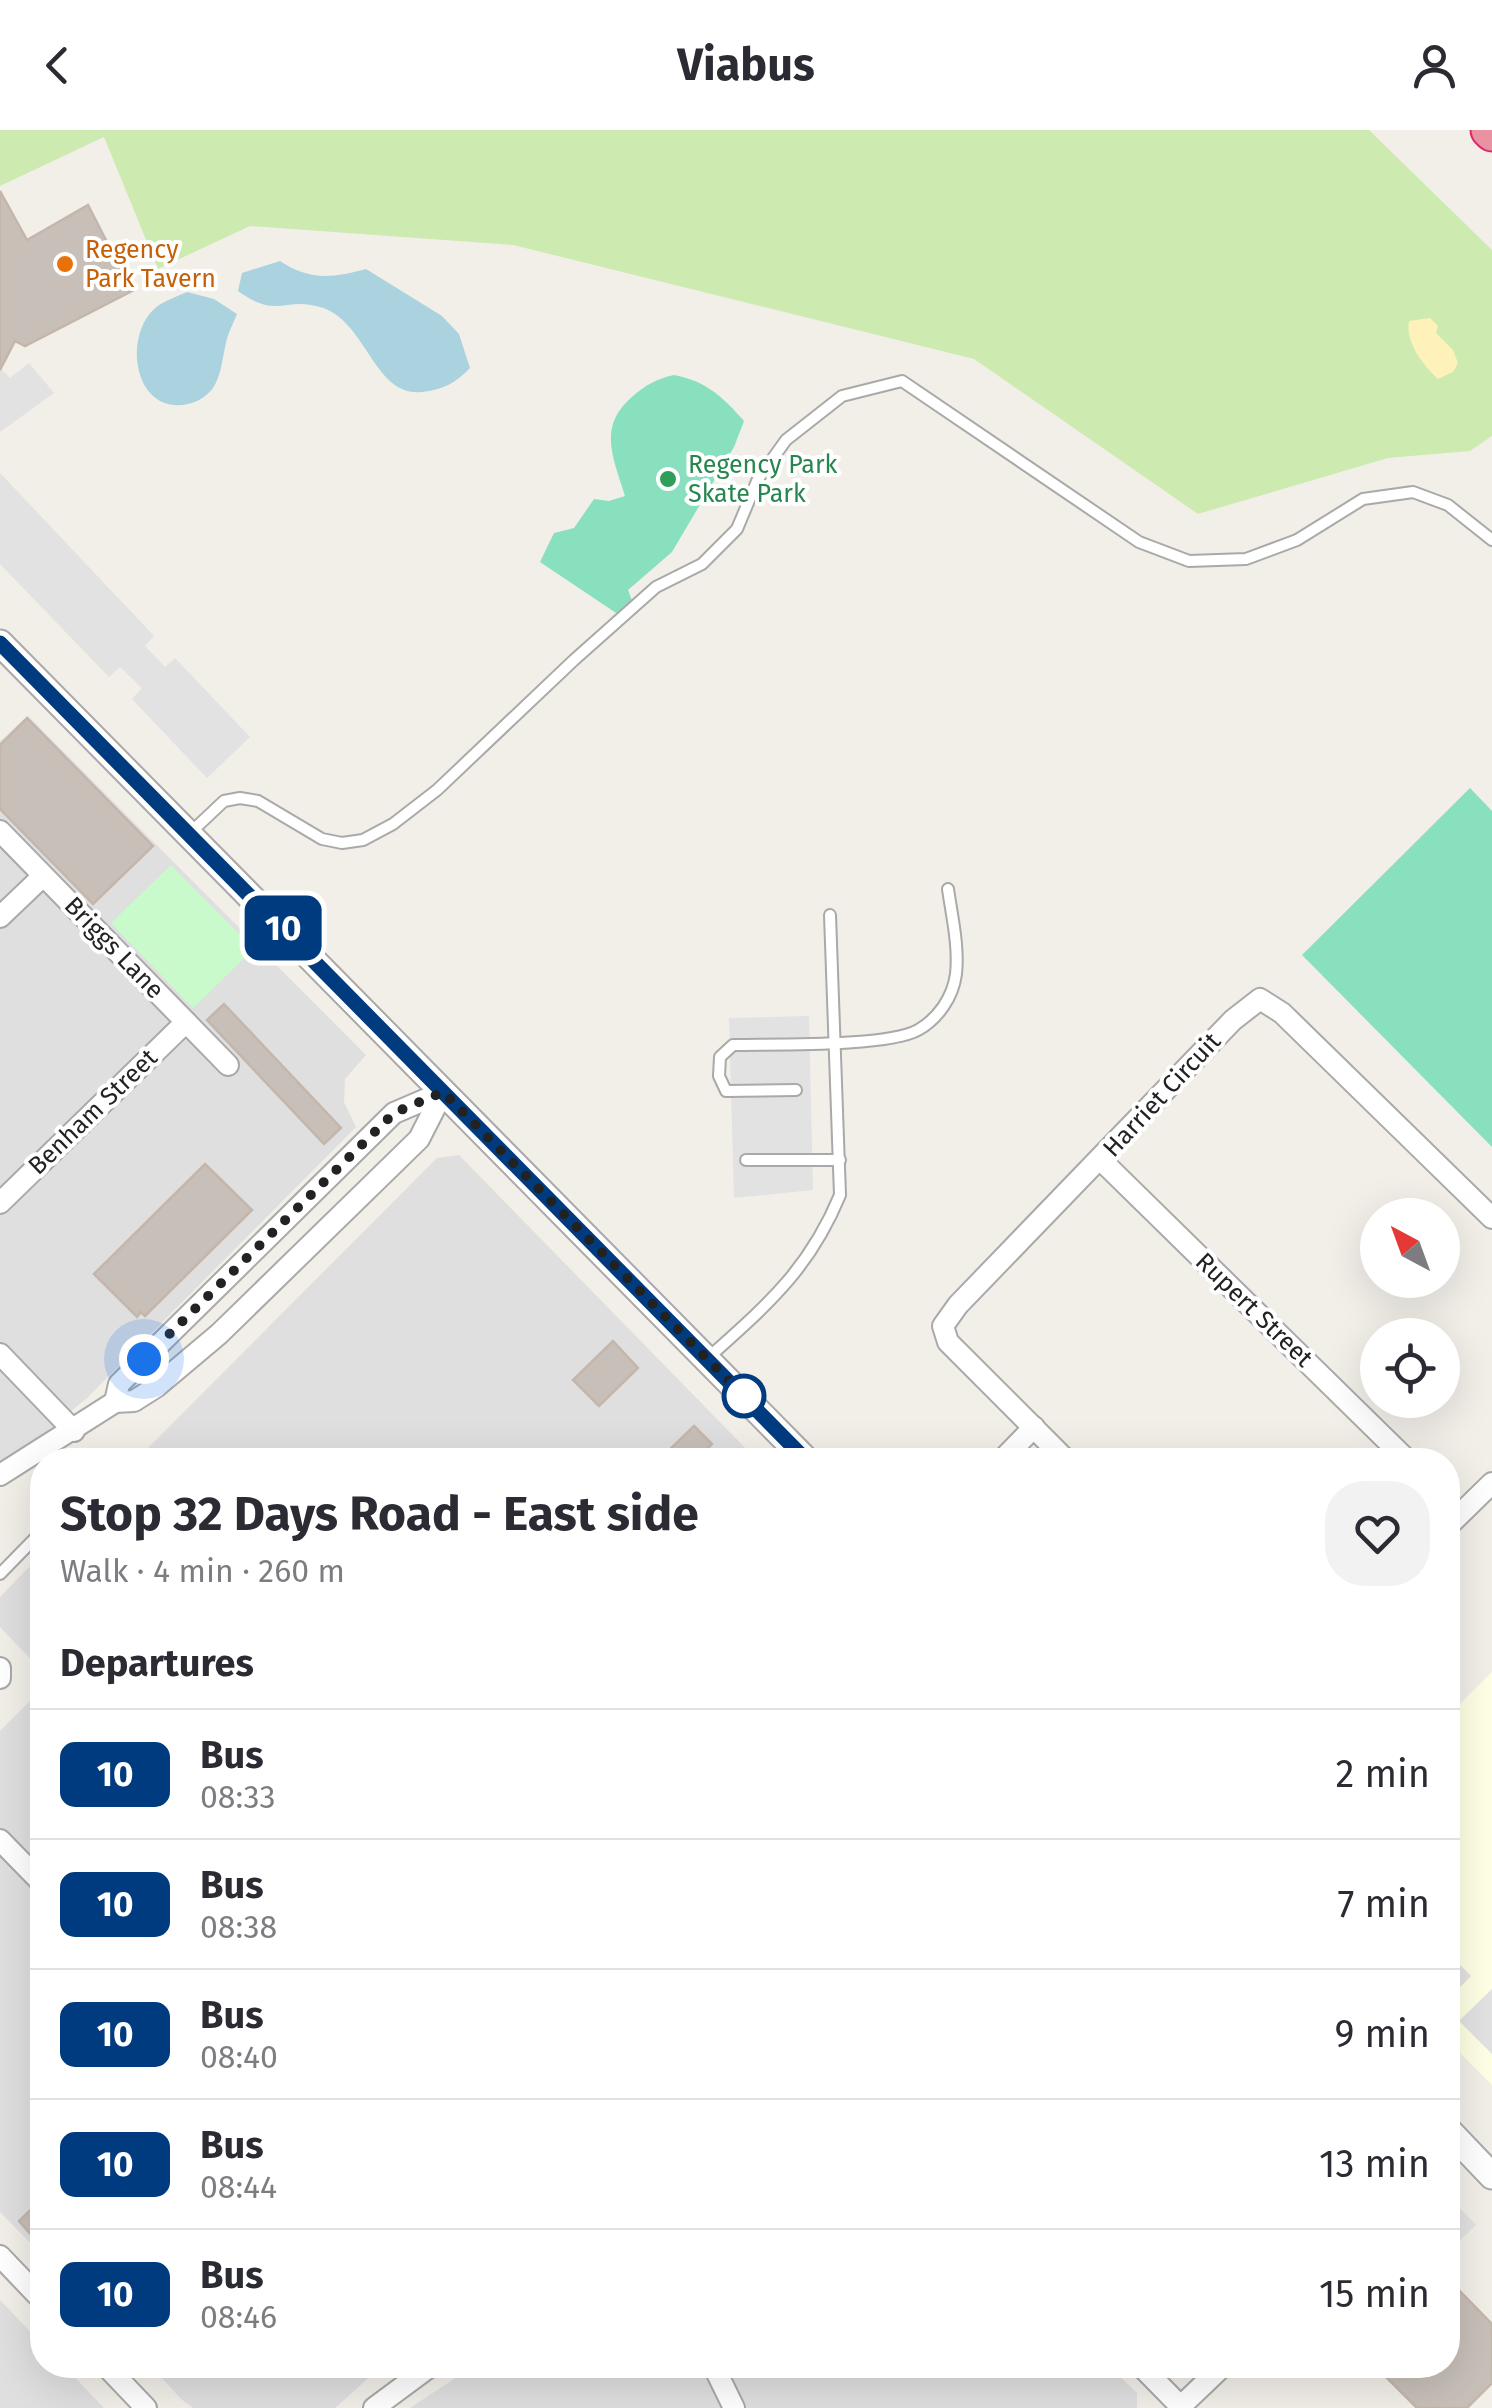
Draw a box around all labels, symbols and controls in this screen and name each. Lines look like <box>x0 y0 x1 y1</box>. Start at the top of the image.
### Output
icon: back <box>30 38 85 93</box>
text: Viabus <box>677 38 815 92</box>
icon: person <box>1407 38 1462 93</box>
place label: Regency Park Tavern <box>85 235 216 294</box>
marker: Regency Park Tavern <box>54 253 76 275</box>
place label: Regency Park Skate Park <box>688 450 838 509</box>
marker: Regency Park Skate Park <box>657 468 679 490</box>
street label: Briggs Lane <box>58 891 170 1005</box>
line badge: 10 <box>238 896 328 960</box>
text: 10 <box>265 907 301 949</box>
street label: Harriet Circuit <box>1097 1026 1228 1163</box>
street label: Benham Street <box>22 1042 164 1181</box>
north arrow <box>1360 1198 1460 1298</box>
map controls <box>1360 1198 1460 1418</box>
street label: Rupert Street <box>1189 1247 1320 1374</box>
button: locate <box>1360 1318 1460 1418</box>
your location <box>119 1334 169 1384</box>
unlabelled marker <box>723 1375 765 1417</box>
button: heart <box>1325 1481 1430 1586</box>
text: Stop 32 Days Road - East side <box>60 1485 699 1543</box>
text: Walk · 4 min · 260 m <box>60 1552 345 1590</box>
text: Departures <box>60 1640 254 1686</box>
text: Bus <box>200 1732 264 1778</box>
text: 2 min <box>1336 1751 1430 1797</box>
text: 10 <box>97 1753 133 1795</box>
text: 08:33 <box>200 1778 275 1816</box>
text: Bus <box>200 1862 264 1908</box>
text: 7 min <box>1338 1881 1430 1927</box>
text: 10 <box>97 1883 133 1925</box>
text: 08:38 <box>200 1908 277 1946</box>
text: Bus <box>200 1992 264 2038</box>
text: 9 min <box>1334 2011 1430 2057</box>
text: 10 <box>97 2013 133 2055</box>
text: 08:40 <box>200 2038 278 2076</box>
text: Bus <box>200 2122 264 2168</box>
text: 13 min <box>1319 2141 1430 2187</box>
text: 10 <box>97 2143 133 2185</box>
text: 08:44 <box>200 2168 277 2206</box>
text: Bus <box>200 2252 264 2298</box>
text: 15 min <box>1319 2271 1430 2317</box>
text: 10 <box>97 2273 133 2315</box>
text: 08:46 <box>200 2298 277 2336</box>

